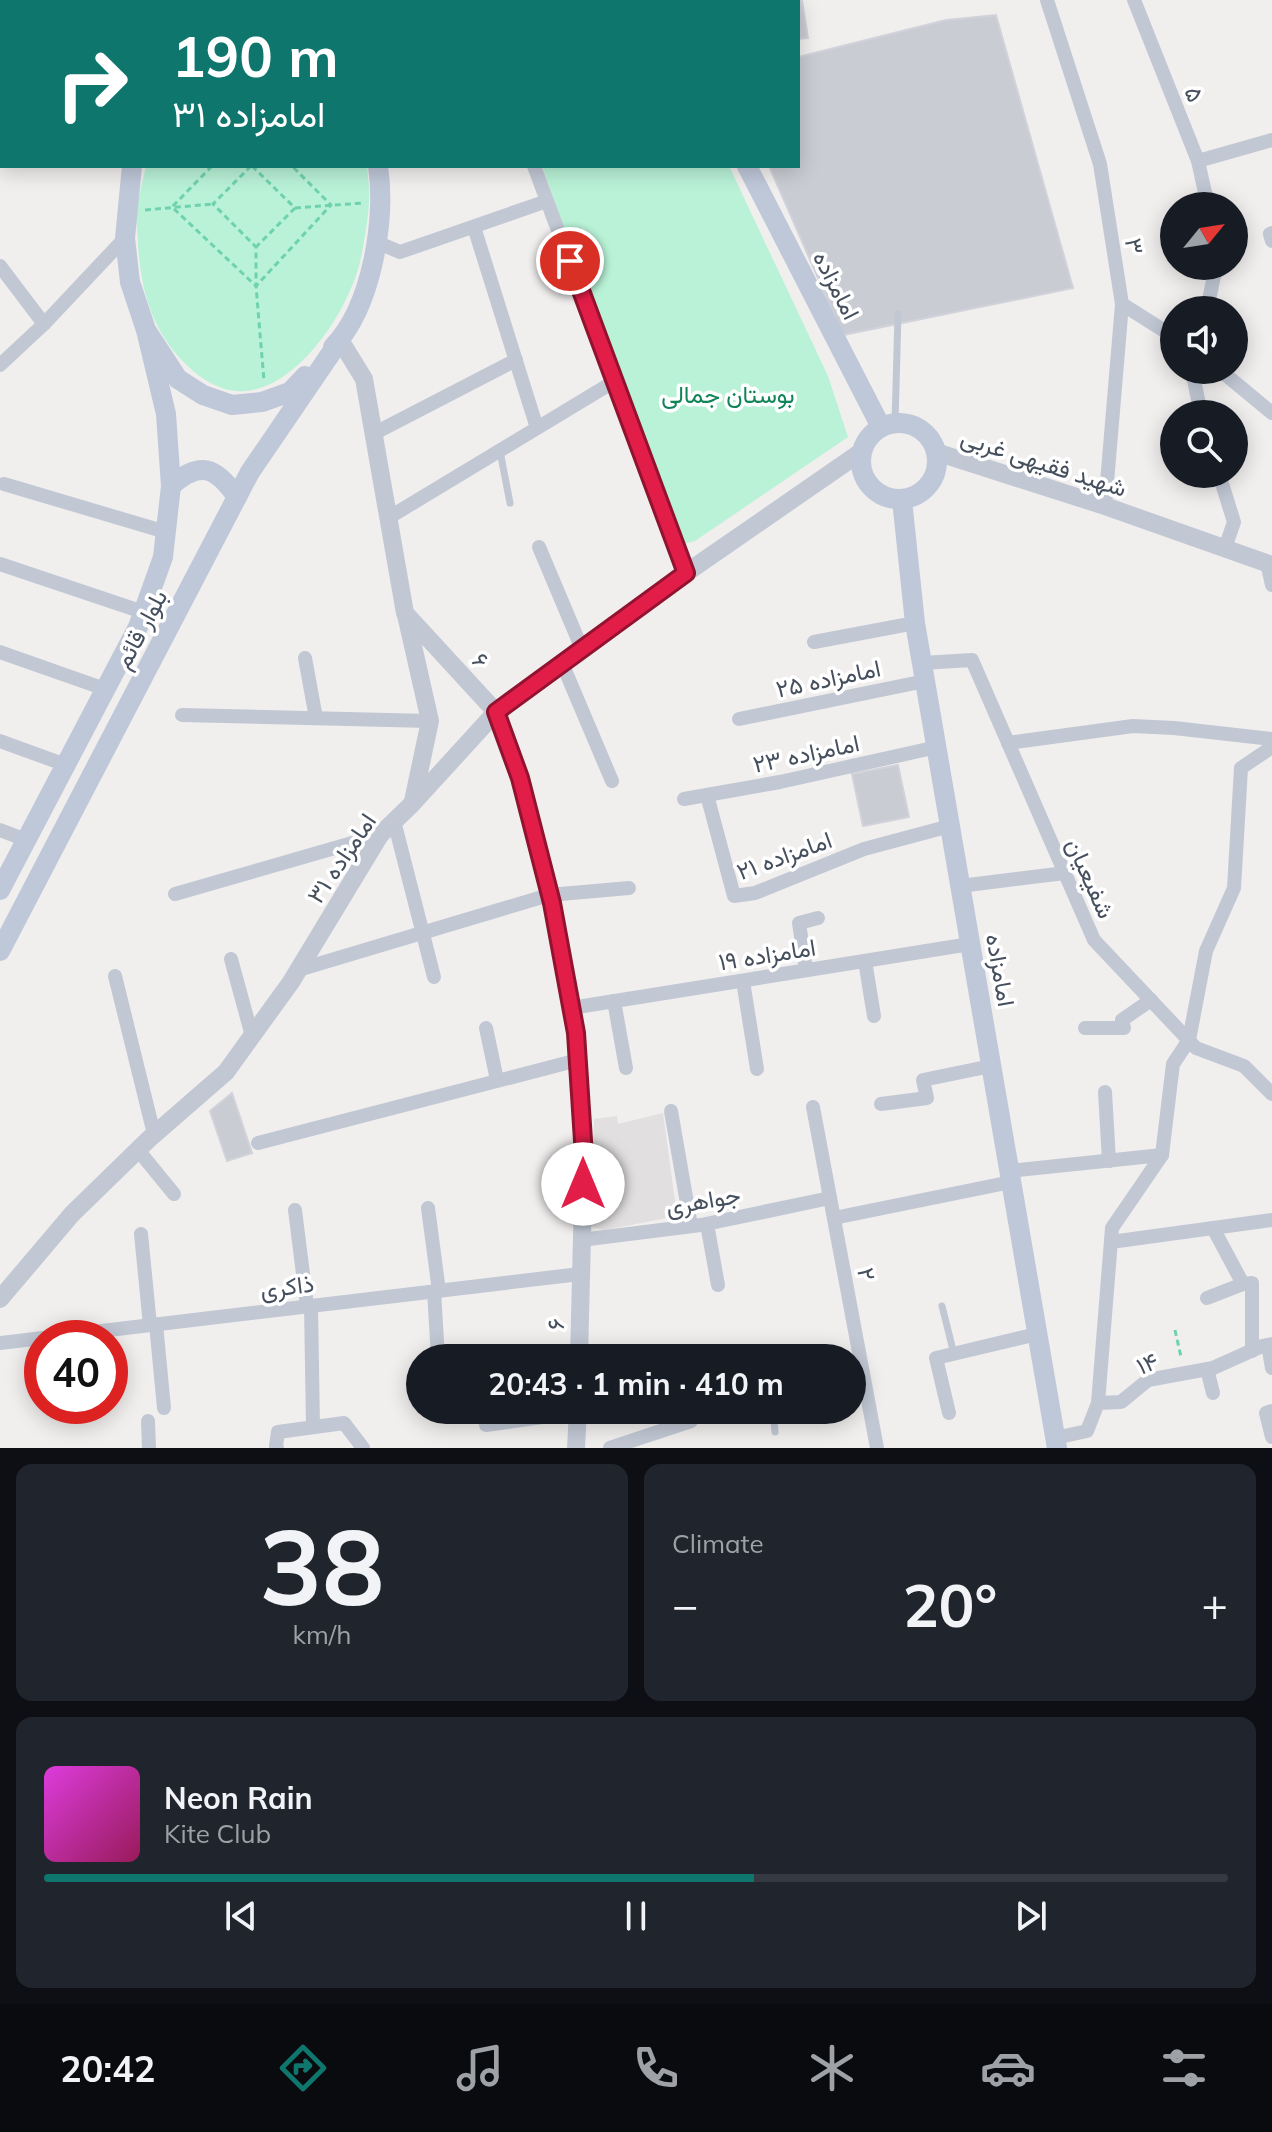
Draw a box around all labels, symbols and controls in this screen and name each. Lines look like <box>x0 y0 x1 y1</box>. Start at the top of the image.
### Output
text: 190 m <box>172 21 339 91</box>
icon: right <box>40 32 144 136</box>
street label: ۵ <box>1178 82 1212 106</box>
text: امامزاده ۳۱ <box>172 91 325 136</box>
north arrow <box>1160 192 1248 280</box>
map controls <box>1160 192 1248 488</box>
pin <box>536 227 604 295</box>
street label: ۳ <box>1119 236 1151 256</box>
icon: arrive <box>548 239 592 283</box>
street label: امامزاده <box>806 246 867 325</box>
button: sound <box>1160 296 1248 384</box>
park label: بوستان جمالی <box>661 379 795 410</box>
button: search <box>1160 400 1248 488</box>
street label: شهید فقیهی غربی <box>957 421 1131 504</box>
street label: بلوار قائم <box>107 584 175 675</box>
street label: ۶ <box>466 646 496 674</box>
street label: امامزاده ۲۵ <box>773 652 883 705</box>
street label: امامزاده ۲۳ <box>750 727 862 780</box>
street label: امامزاده ۳۱ <box>300 807 383 909</box>
street label: امامزاده ۲۱ <box>732 824 836 887</box>
street label: شفیعیان <box>1060 833 1122 923</box>
street label: امامزاده <box>979 931 1022 1009</box>
street label: امامزاده ۱۹ <box>716 932 818 977</box>
position arrow <box>541 1142 625 1226</box>
street label: جواهری <box>663 1179 743 1222</box>
street label: ۲ <box>851 1265 883 1283</box>
street label: ذاکری <box>258 1268 316 1305</box>
street label: ۶ <box>540 1318 570 1330</box>
speed limit sign: 40 <box>24 1320 128 1424</box>
street label: ۱۴ <box>1132 1345 1162 1381</box>
text: 20:43 · 1 min · 410 m <box>488 1365 784 1403</box>
text: 38 <box>260 1500 384 1631</box>
text: Climate <box>672 1527 764 1560</box>
text: 20° <box>903 1567 997 1642</box>
text: − <box>672 1577 698 1632</box>
text: + <box>1202 1577 1228 1632</box>
text: km/h <box>293 1618 351 1651</box>
text: Neon Rain <box>164 1779 313 1817</box>
text: Kite Club <box>164 1817 271 1850</box>
icon: previous <box>219 1894 263 1938</box>
icon: pause <box>614 1894 658 1938</box>
icon: next <box>1009 1894 1053 1938</box>
icon: directions <box>275 2040 331 2096</box>
icon: music <box>452 2040 508 2096</box>
icon: phone <box>628 2040 684 2096</box>
icon: climate <box>804 2040 860 2096</box>
icon: car <box>980 2040 1036 2096</box>
icon: filters <box>1156 2040 1212 2096</box>
text: 20:42 <box>60 2046 155 2091</box>

